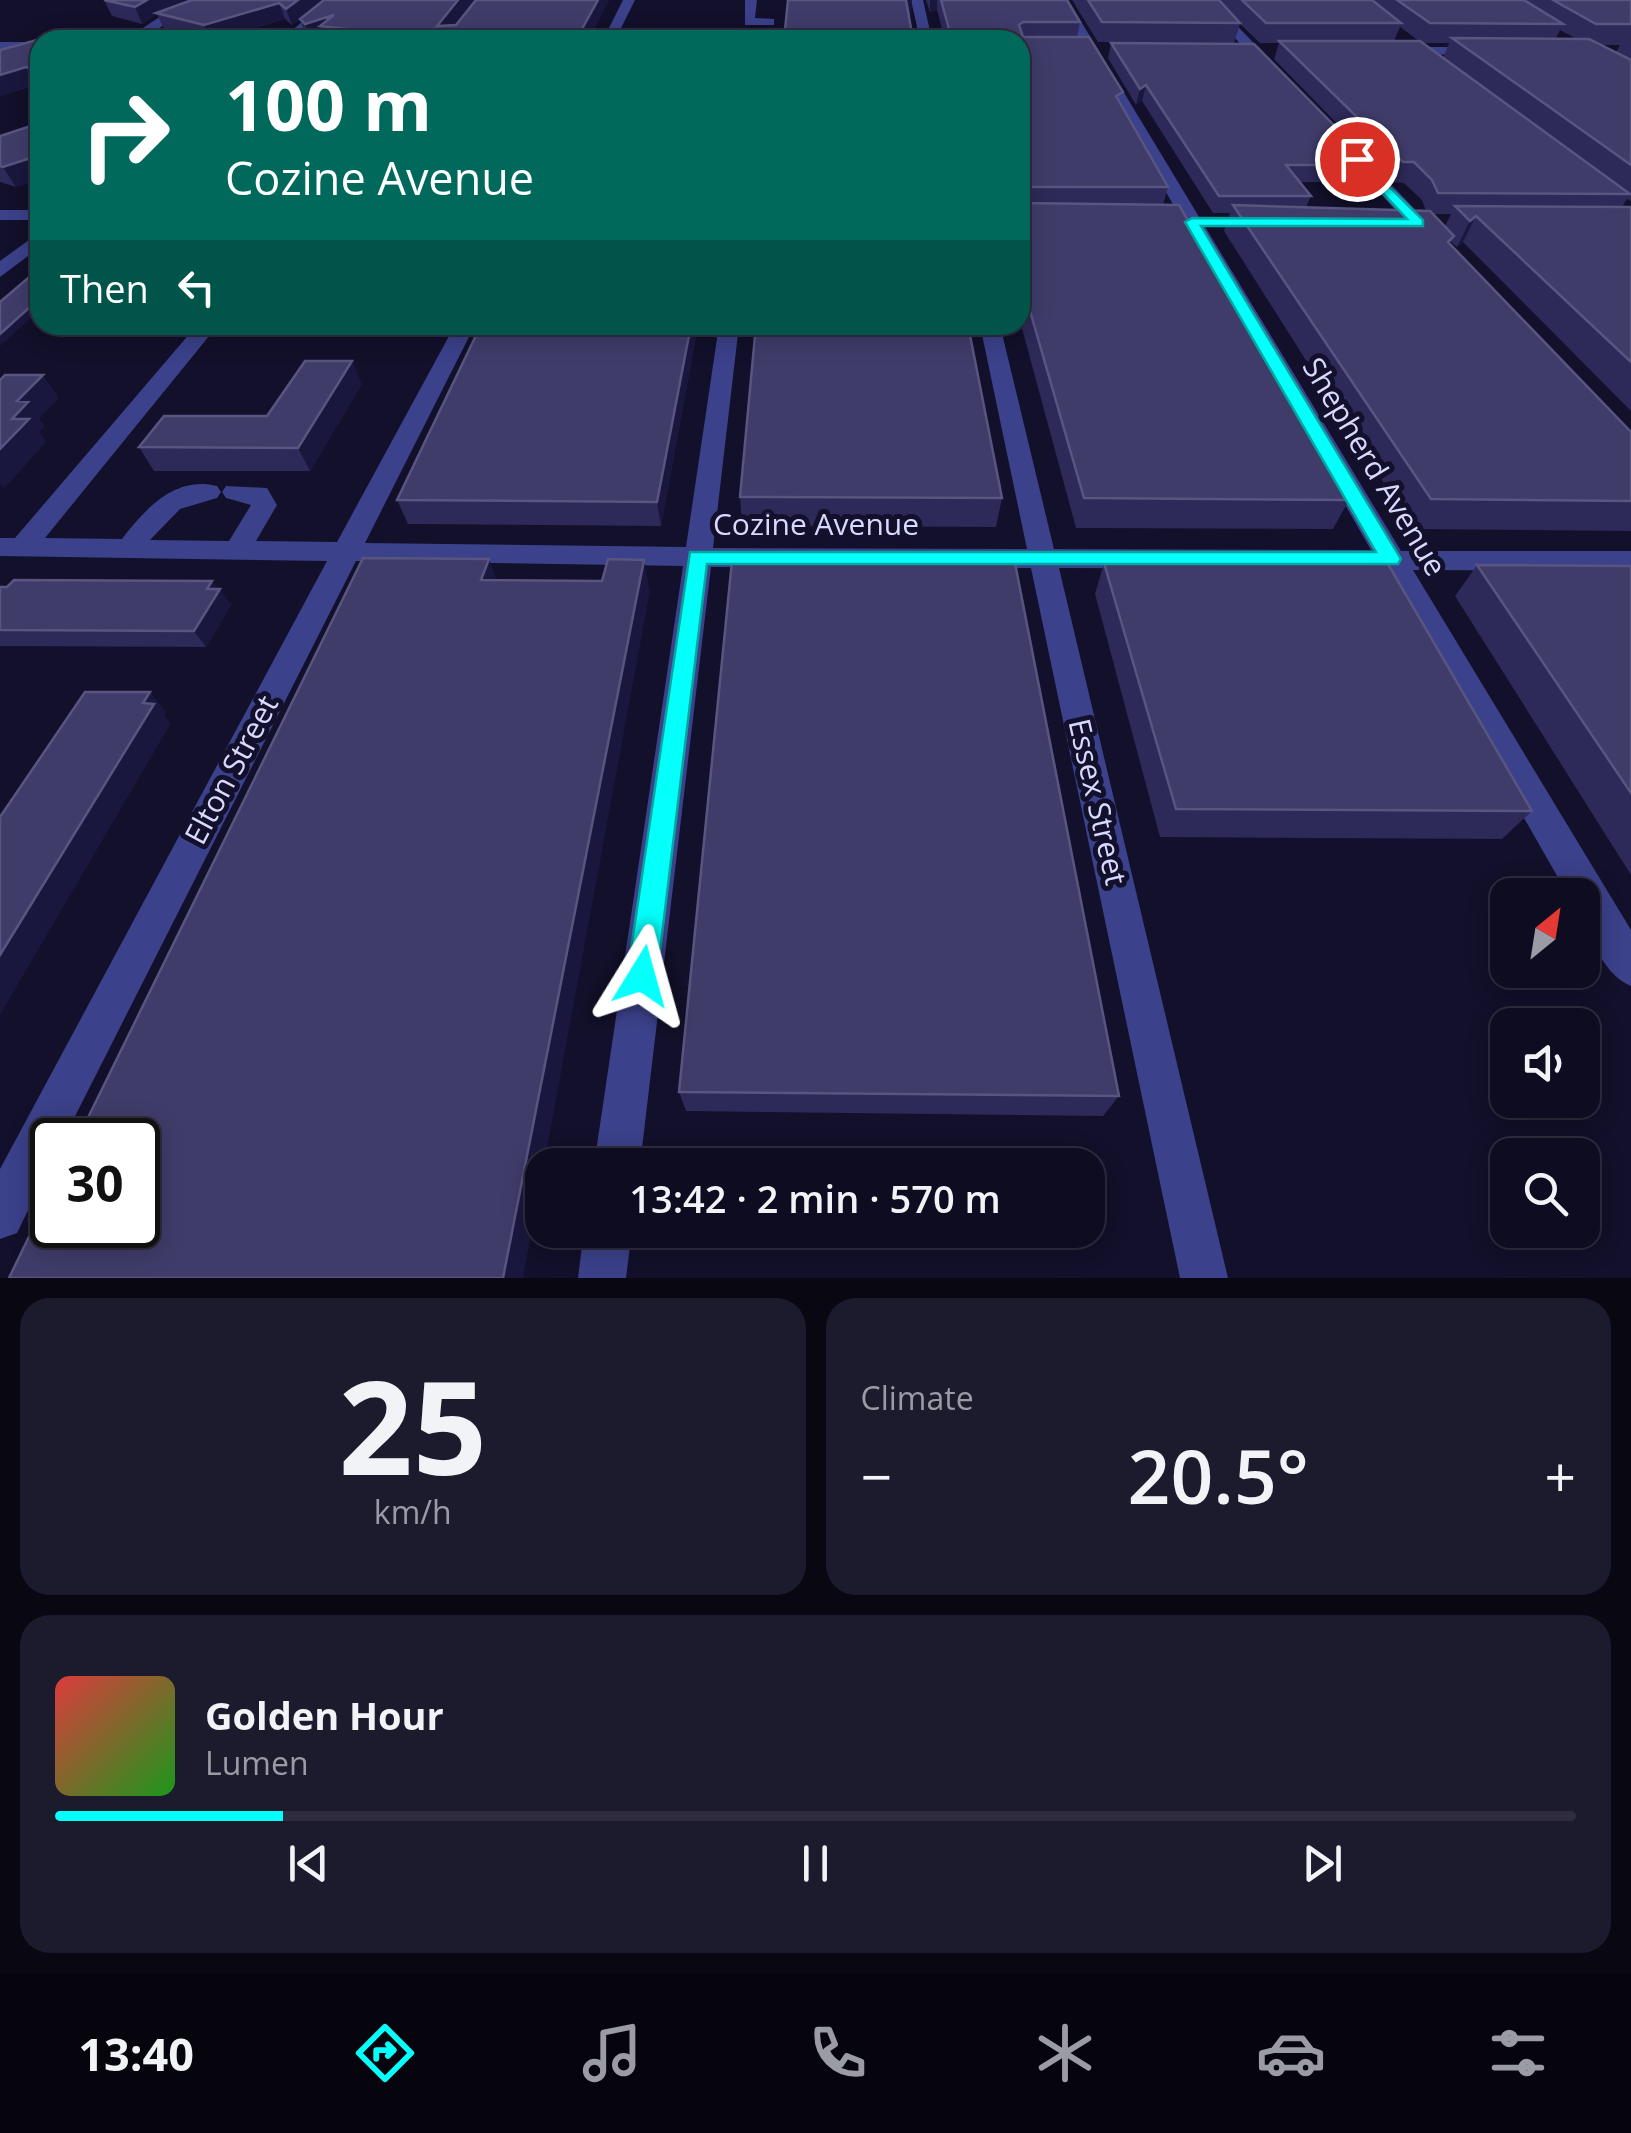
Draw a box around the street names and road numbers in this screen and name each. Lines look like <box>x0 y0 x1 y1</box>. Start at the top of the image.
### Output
street label: Shepherd Avenue <box>1294 349 1457 583</box>
street label: Cozine Avenue <box>713 503 919 544</box>
street label: Elton Street <box>174 688 287 851</box>
street label: Essex Street <box>1059 715 1137 889</box>

